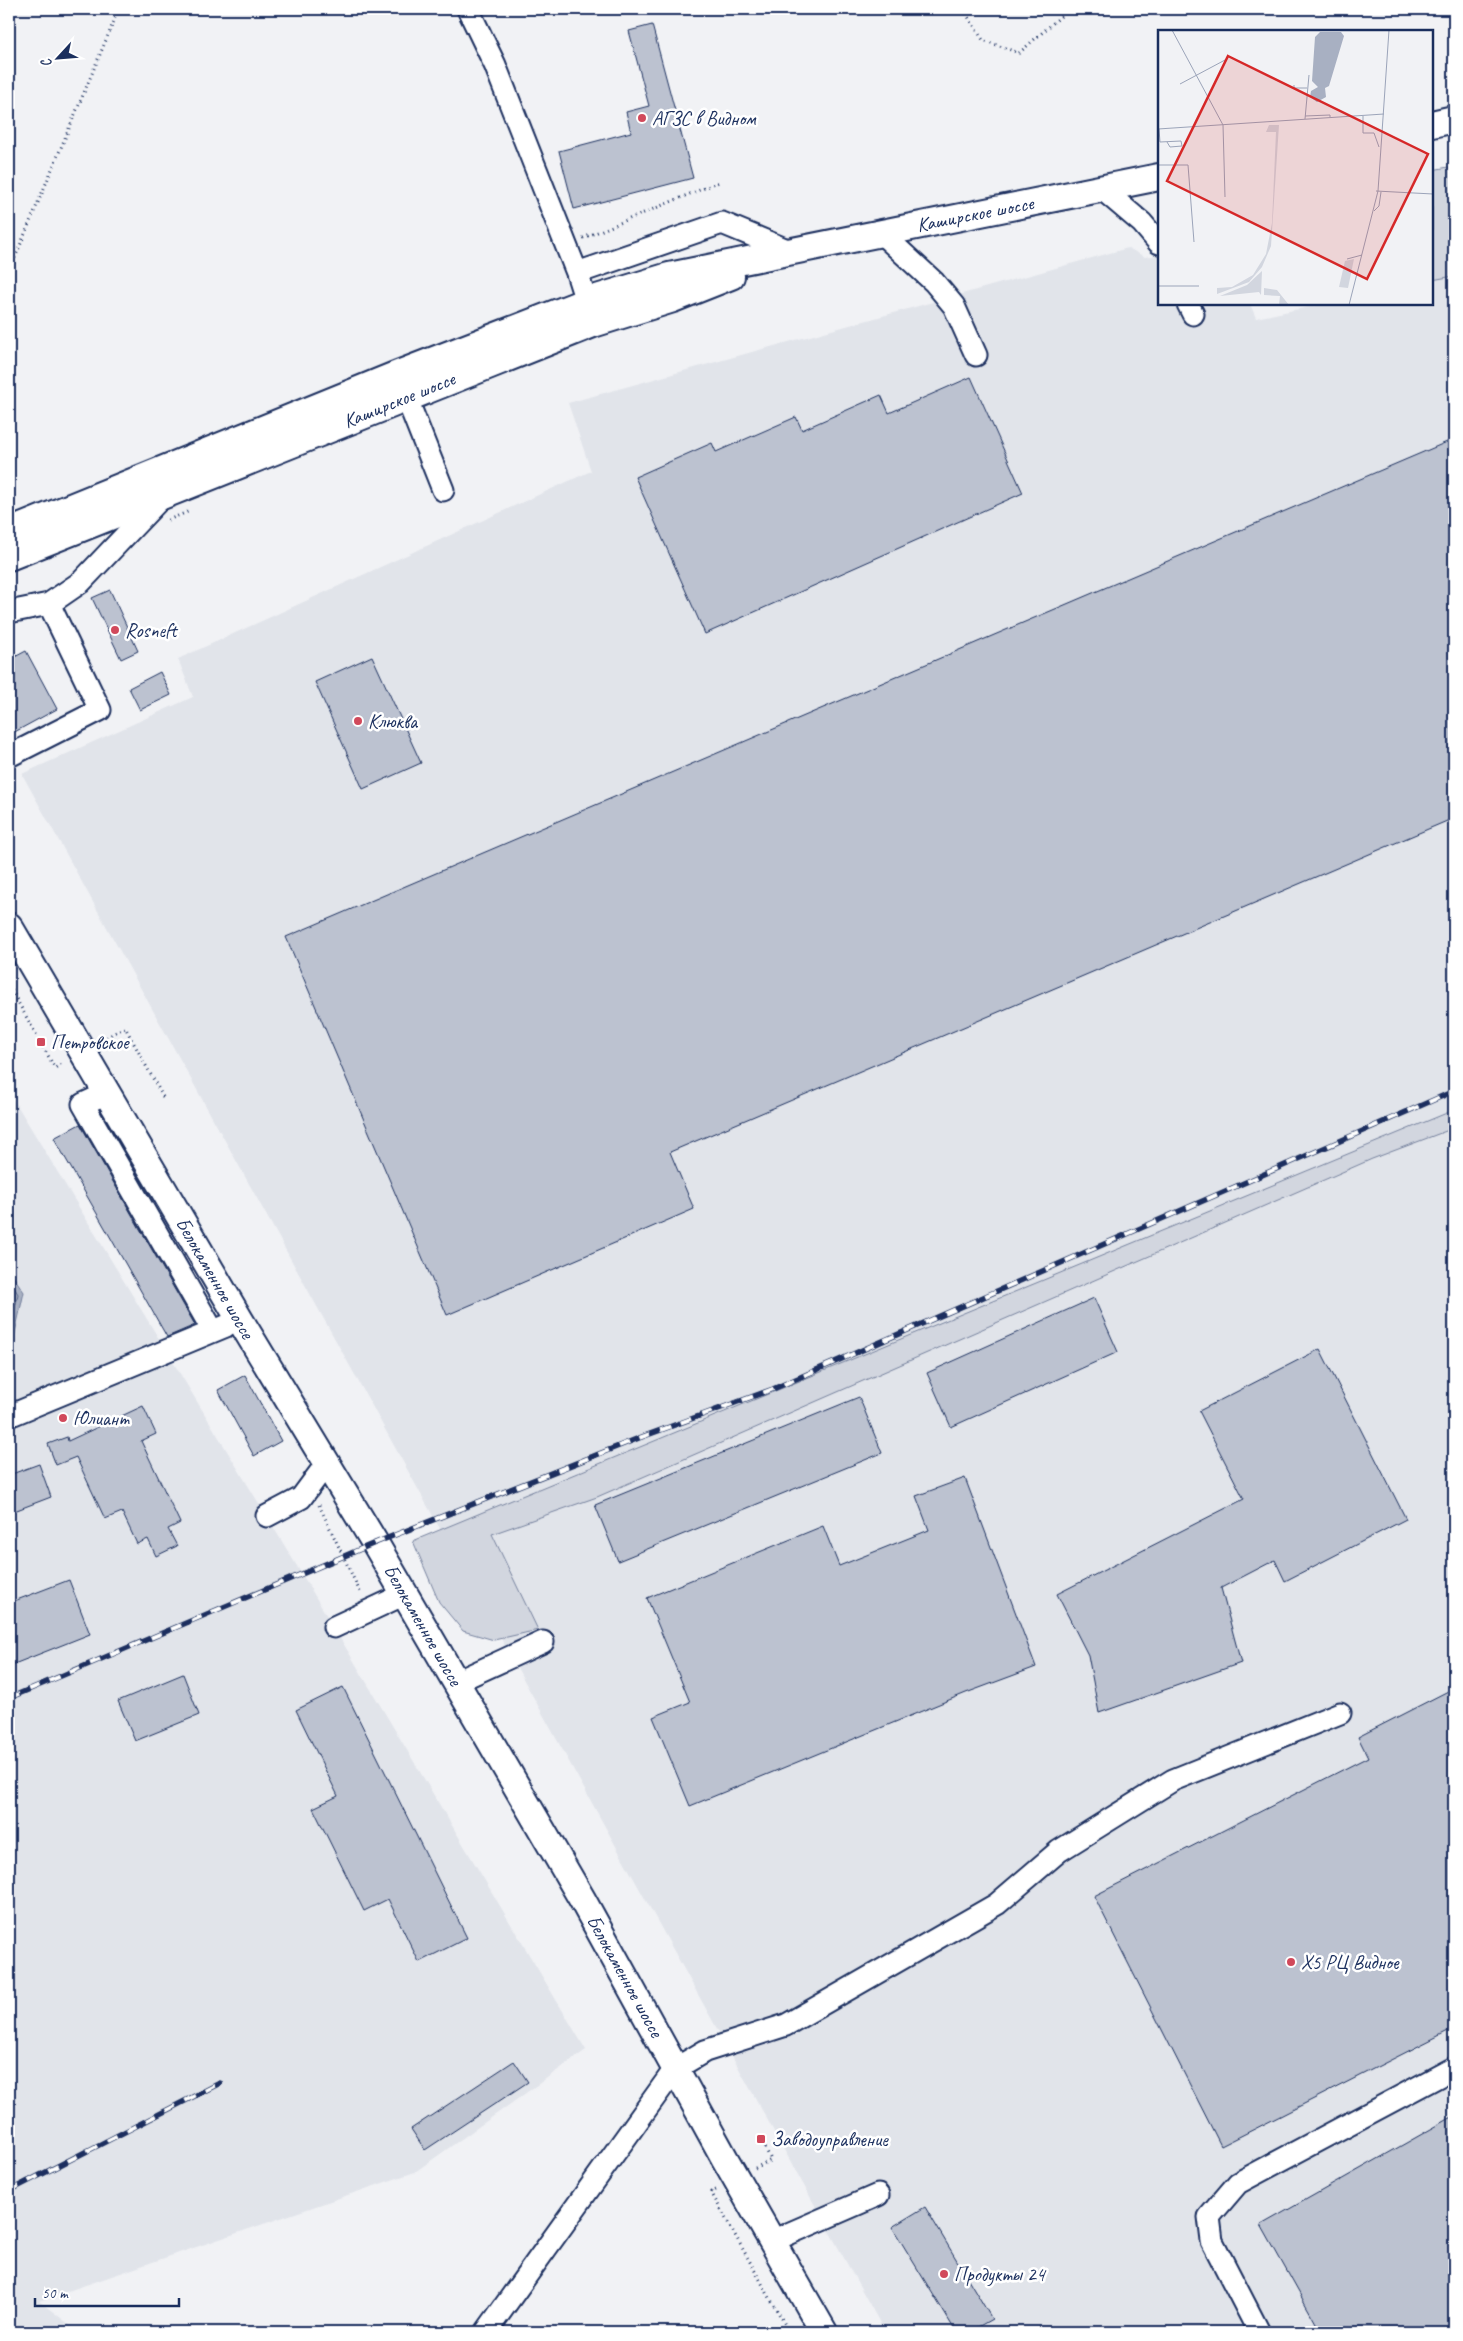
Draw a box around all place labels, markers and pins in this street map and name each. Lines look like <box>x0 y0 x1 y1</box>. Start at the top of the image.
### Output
place label: АГЗС в Видном <box>652 106 757 131</box>
marker: АГЗС в Видном <box>636 112 648 124</box>
place label: Rosneft <box>125 618 179 643</box>
marker: Rosneft <box>109 624 121 636</box>
place label: Клюква <box>368 709 419 734</box>
marker: Клюква <box>352 715 364 727</box>
place label: Петровское <box>51 1030 130 1055</box>
marker: Петровское <box>35 1036 47 1048</box>
place label: Юлиант <box>73 1406 130 1431</box>
marker: Юлиант <box>57 1412 69 1424</box>
place label: X5 РЦ Видное <box>1301 1950 1400 1975</box>
marker: X5 РЦ Видное <box>1285 1956 1297 1968</box>
place label: Заводоуправление <box>771 2127 889 2152</box>
marker: Заводоуправление <box>755 2133 767 2145</box>
place label: Продукты 24 <box>954 2262 1047 2287</box>
marker: Продукты 24 <box>938 2268 950 2280</box>

